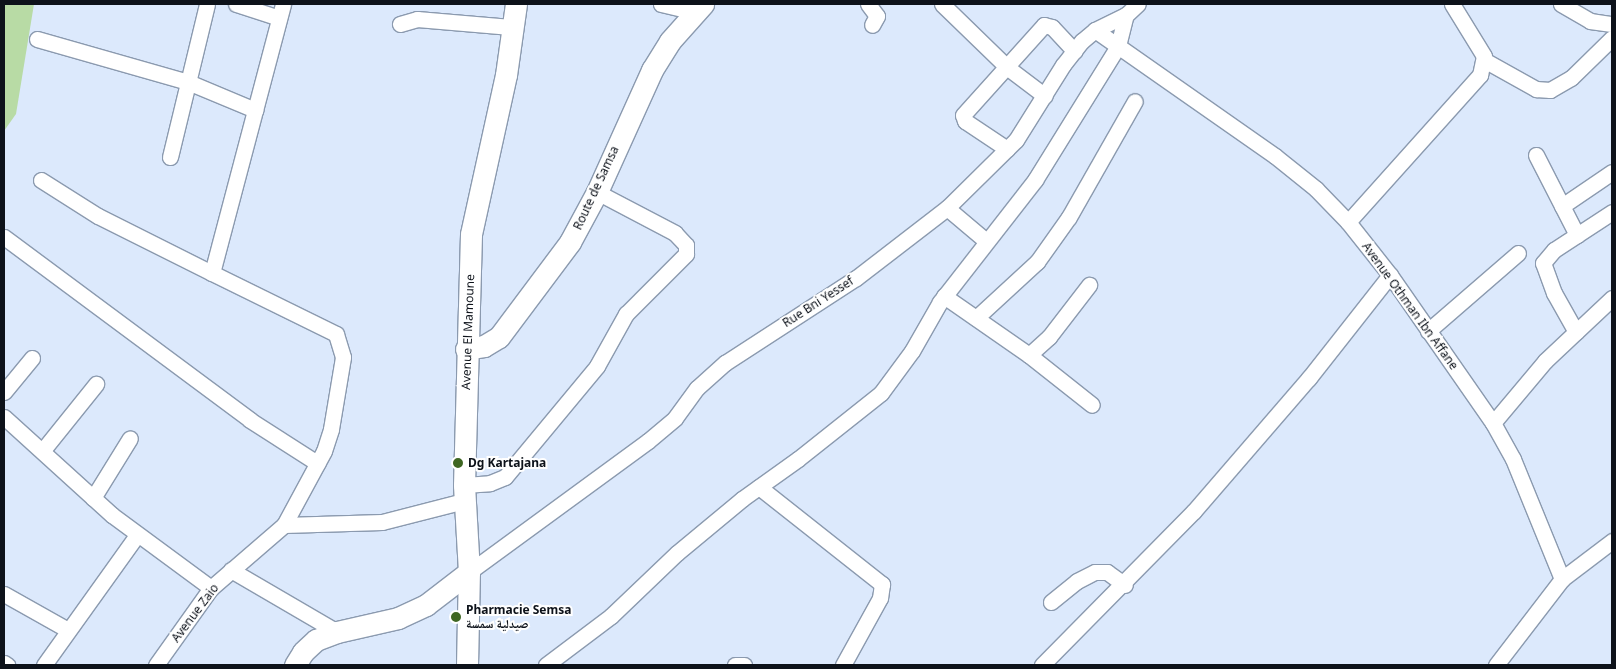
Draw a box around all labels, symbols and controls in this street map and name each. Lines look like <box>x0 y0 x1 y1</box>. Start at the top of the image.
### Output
street label: Route de Samsa <box>570 144 622 232</box>
street label: Avenue Othman Ibn Affane <box>1359 240 1461 372</box>
street label: Avenue El Mamoune <box>459 274 477 390</box>
street label: Rue Bni Yessef <box>780 274 856 330</box>
place label: Dg Kartajana <box>468 456 546 470</box>
marker: Dg Kartajana <box>452 457 464 469</box>
street label: Avenue Zaio <box>168 581 222 645</box>
place label: Pharmacie Semsa صيدلية سمسة <box>466 603 571 631</box>
marker: Pharmacie Semsa صيدلية سمسة <box>450 611 462 623</box>

